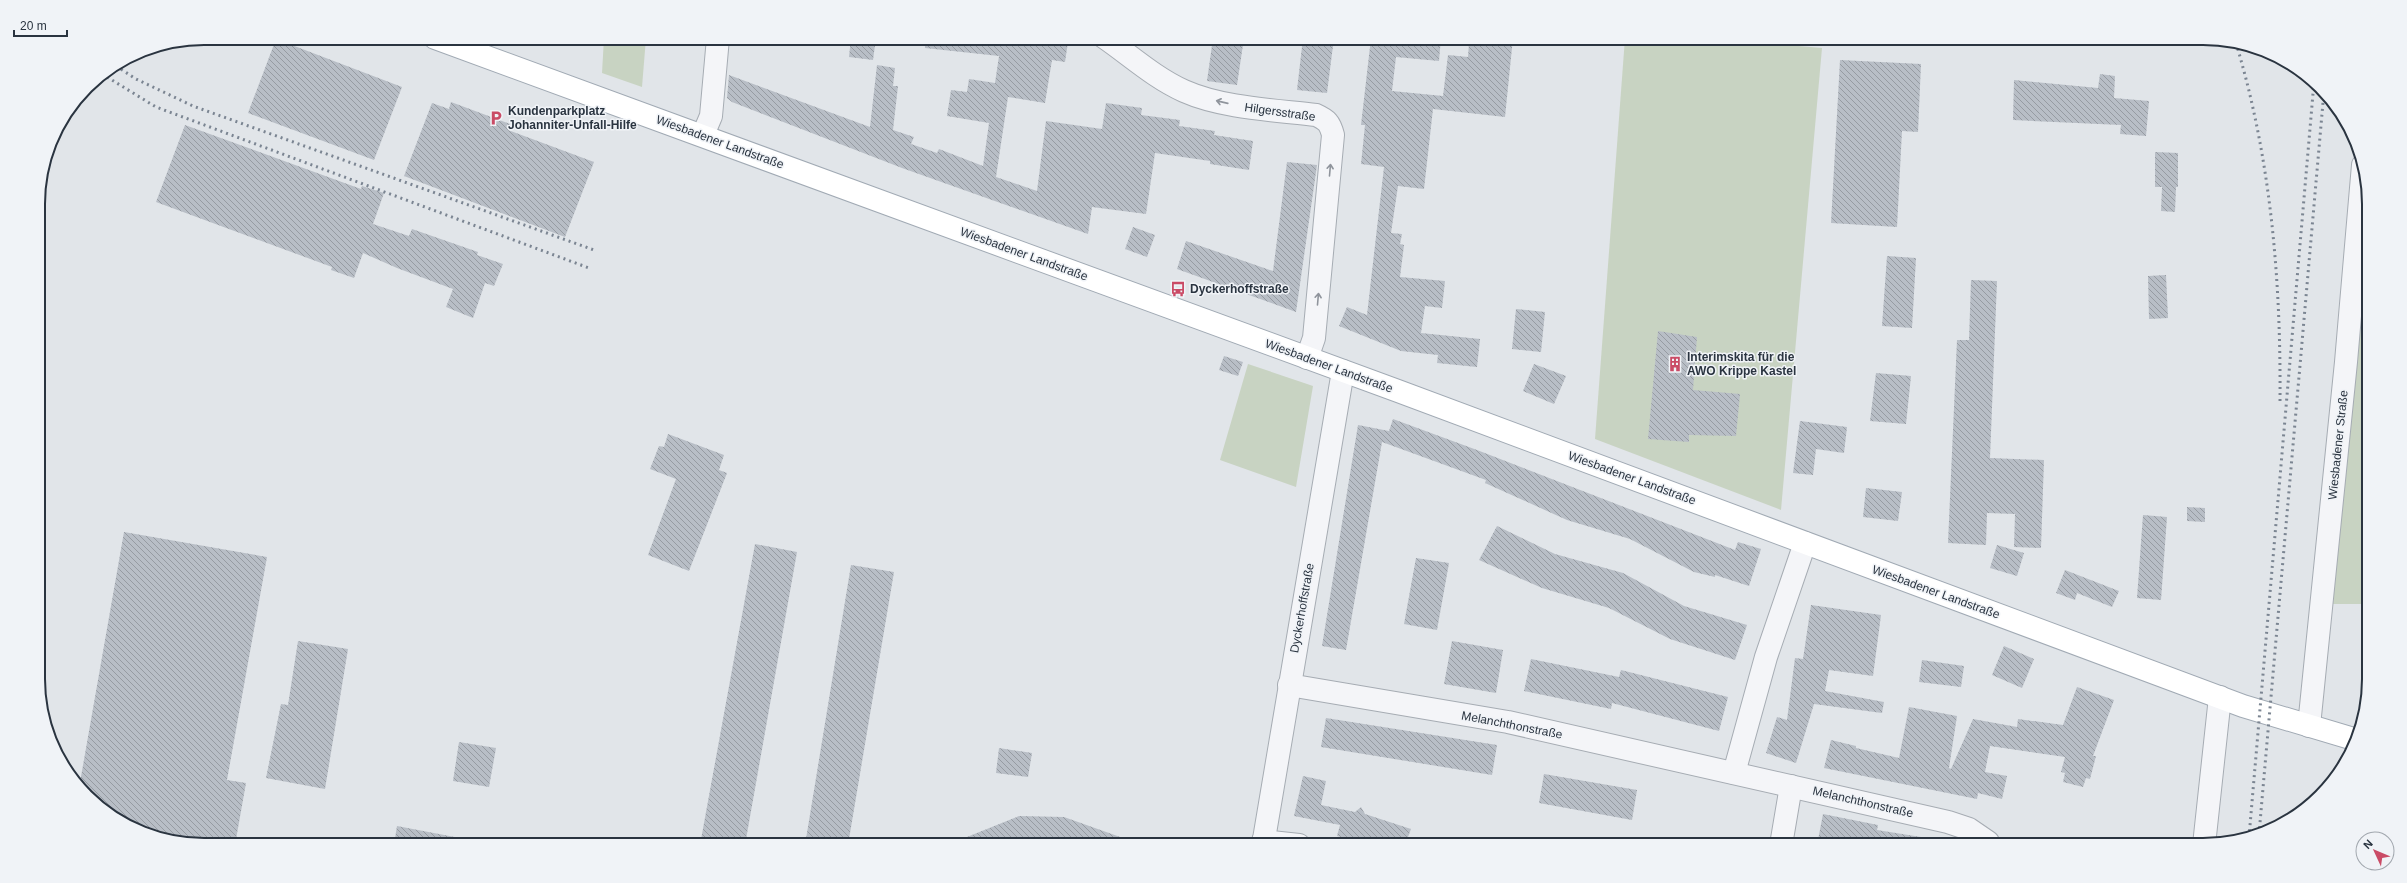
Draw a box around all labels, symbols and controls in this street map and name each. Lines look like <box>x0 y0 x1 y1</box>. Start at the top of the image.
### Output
scale bar <box>14 12 67 38</box>
text: 20 m <box>20 19 47 33</box>
one-way arrow <box>1216 97 1229 105</box>
street label: Hilgersstraße <box>1244 100 1317 124</box>
place label: Kundenparkplatz Johanniter-Unfall-Hilfe <box>508 104 637 132</box>
parking icon: Kundenparkplatz Johanniter-Unfall-Hilfe <box>487 109 505 127</box>
street label: Wiesbadener Landstraße <box>654 112 786 172</box>
one-way arrow <box>1326 164 1334 177</box>
street label: Wiesbadener Landstraße <box>958 224 1090 284</box>
bus stop icon: Dyckerhoffstraße <box>1169 280 1187 298</box>
place label: Dyckerhoffstraße <box>1190 282 1289 296</box>
one-way arrow <box>1314 293 1322 306</box>
street label: Wiesbadener Landstraße <box>1263 336 1395 396</box>
place label: Interimskita für die AWO Krippe Kastel <box>1687 350 1796 378</box>
building icon: Interimskita für die AWO Krippe Kastel <box>1666 355 1684 373</box>
street label: Wiesbadener Straße <box>2325 389 2351 500</box>
street label: Wiesbadener Landstraße <box>1566 448 1698 508</box>
street label: Dyckerhoffstraße <box>1287 562 1317 654</box>
street label: Wiesbadener Landstraße <box>1870 562 2002 622</box>
street label: Melanchthonstraße <box>1460 708 1564 742</box>
street label: Melanchthonstraße <box>1811 784 1915 820</box>
north arrow <box>2355 831 2395 871</box>
text: N <box>2361 837 2375 851</box>

